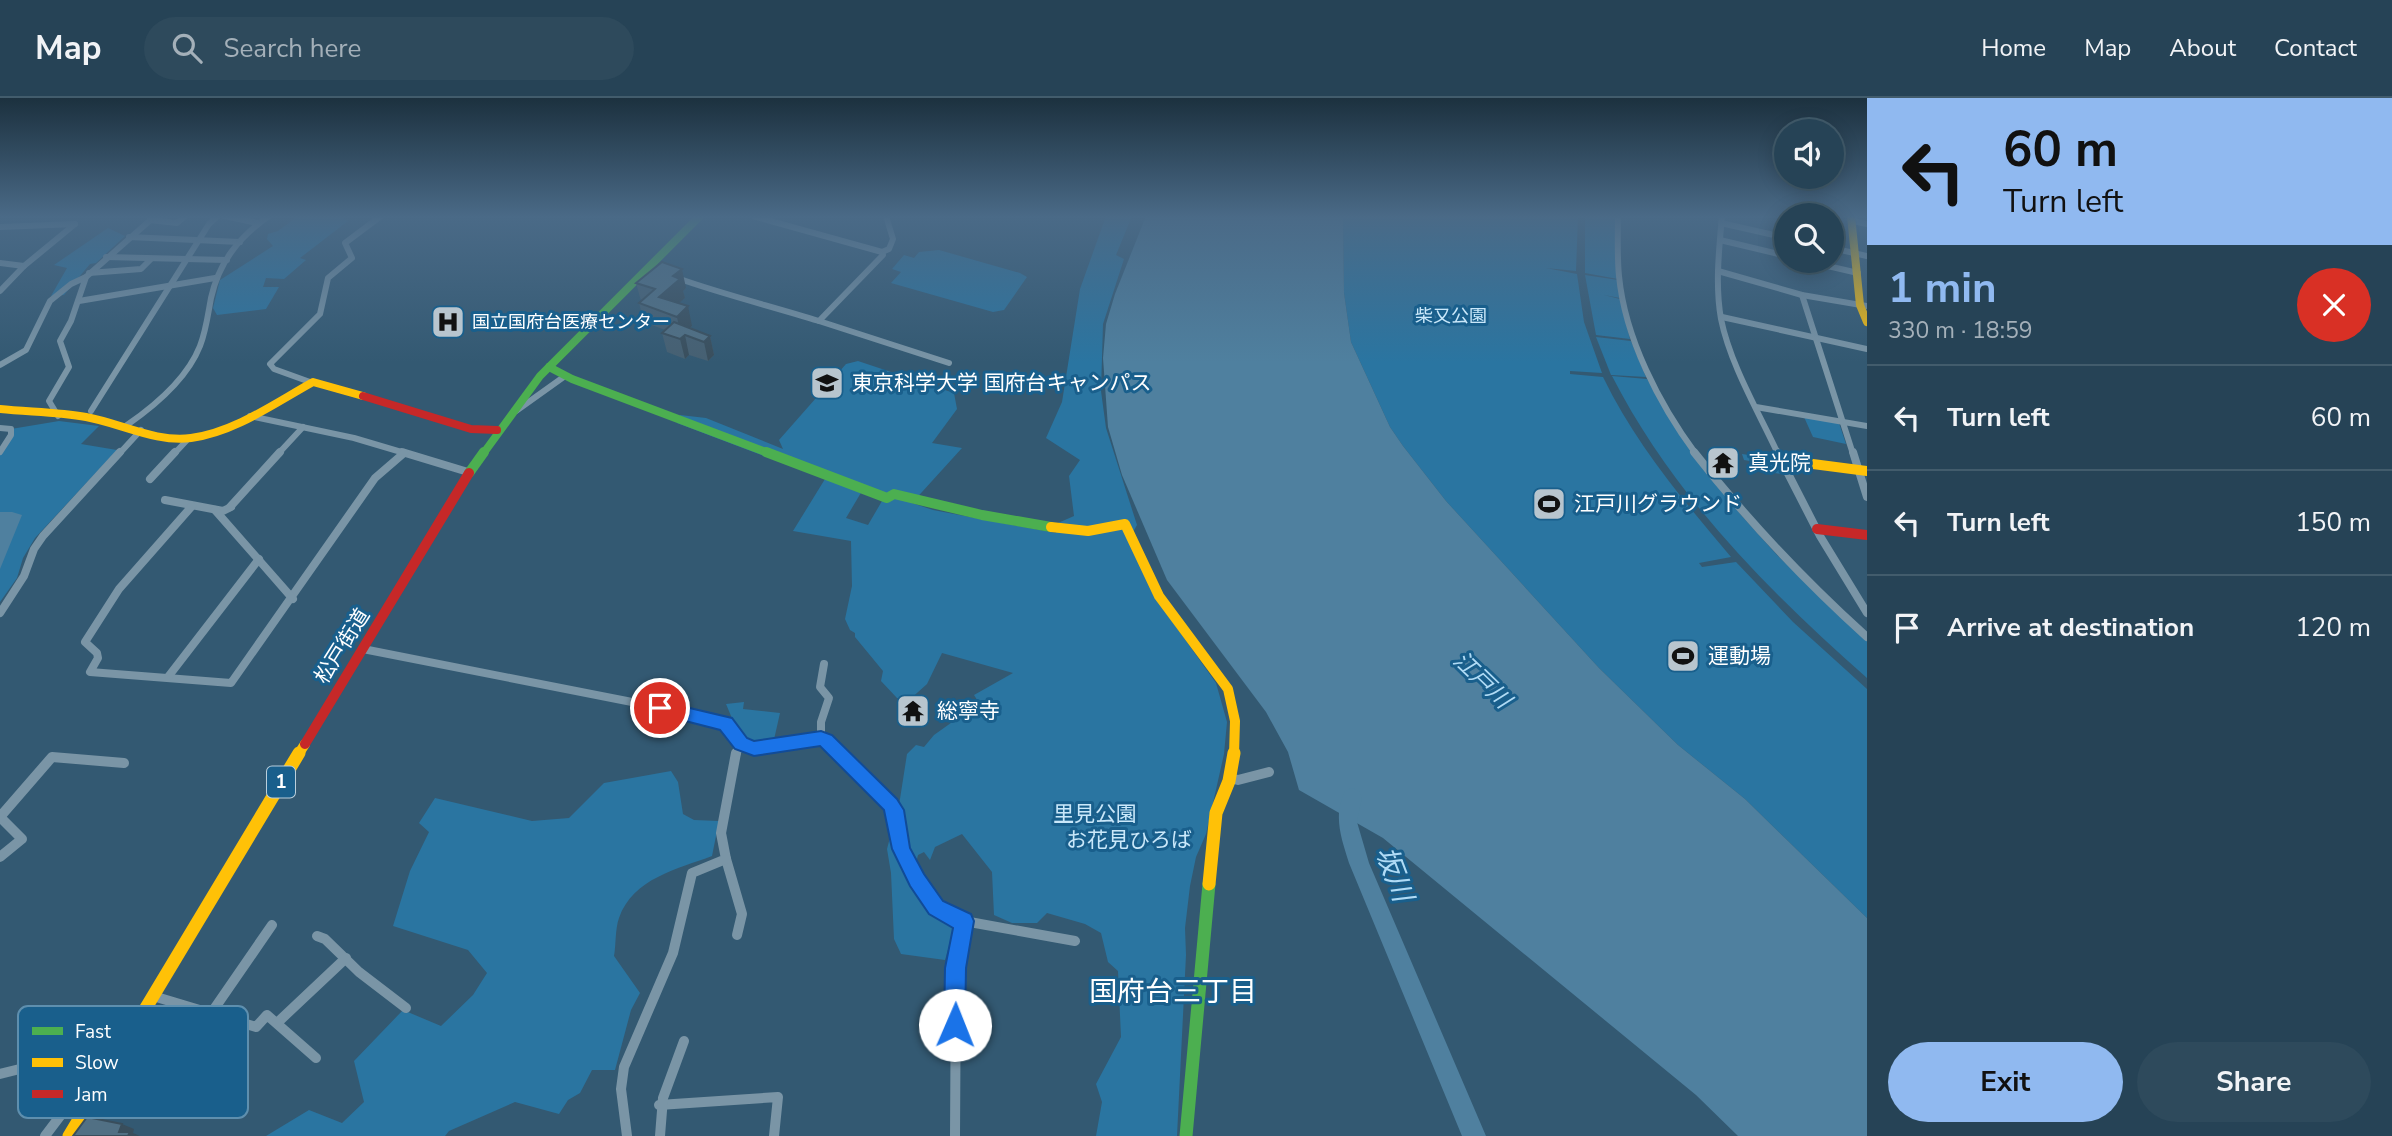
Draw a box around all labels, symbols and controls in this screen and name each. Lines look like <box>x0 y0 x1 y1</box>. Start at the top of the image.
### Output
search box <box>144 17 634 80</box>
text: Map <box>35 26 102 71</box>
icon: search <box>168 29 206 67</box>
text: Search here <box>224 31 361 66</box>
text: Home <box>1981 32 2046 64</box>
text: Map <box>2084 32 2131 64</box>
text: About <box>2169 32 2236 64</box>
text: Contact <box>2274 32 2357 64</box>
text: 60 m <box>2003 116 2118 183</box>
map controls <box>1774 119 1844 273</box>
button: sound <box>1774 119 1844 189</box>
icon: left <box>1888 126 1979 217</box>
text: Turn left <box>2003 180 2123 223</box>
button: search <box>1774 203 1844 273</box>
text: 1 min <box>1888 260 1997 317</box>
button: close <box>2297 268 2371 342</box>
hospital icon: 国立国府台医療センター <box>429 303 467 341</box>
park label: 柴又公園 <box>1415 304 1487 328</box>
place label: 国立国府台医療センター <box>472 310 670 334</box>
text: 330 m · 18:59 <box>1888 315 2033 346</box>
school or university icon: 東京科学大学 国府台キャンパス <box>808 364 846 402</box>
place label: 東京科学大学 国府台キャンパス <box>852 369 1151 397</box>
icon: left <box>1888 399 1926 437</box>
text: Turn left <box>1947 400 2050 435</box>
text: 60 m <box>2311 400 2371 435</box>
temple icon: 真光院 <box>1704 444 1742 482</box>
place label: 真光院 <box>1748 449 1811 477</box>
sports icon: 江戸川グラウンド <box>1530 485 1568 523</box>
place label: 江戸川グラウンド <box>1574 490 1742 518</box>
icon: left <box>1888 504 1926 542</box>
text: Turn left <box>1947 505 2050 540</box>
text: 150 m <box>2295 505 2371 540</box>
street label: 松戸街道 <box>308 603 376 689</box>
icon: arrive <box>1888 609 1926 647</box>
text: Arrive at destination <box>1947 610 2194 645</box>
text: 120 m <box>2295 610 2371 645</box>
sports icon: 運動場 <box>1664 637 1702 675</box>
place label: 運動場 <box>1708 642 1771 670</box>
water label: 江戸川 <box>1446 645 1520 717</box>
pin <box>630 678 690 738</box>
icon: arrive <box>641 689 679 727</box>
temple icon: 総寧寺 <box>894 692 932 730</box>
place label: 総寧寺 <box>937 697 1000 725</box>
road number: 1 <box>267 766 295 797</box>
park label: 里見公園 <box>1053 800 1137 828</box>
park label: お花見ひろば <box>1066 826 1192 854</box>
water label: 坂川 <box>1366 841 1423 910</box>
district label: 国府台三丁目 <box>1089 973 1257 1011</box>
position arrow <box>918 988 992 1062</box>
legend <box>18 1006 248 1118</box>
text: Fast <box>75 1019 111 1045</box>
button: Exit <box>1888 1042 2123 1122</box>
button: Share <box>2137 1042 2371 1122</box>
text: Slow <box>75 1050 119 1076</box>
text: Jam <box>74 1082 108 1108</box>

